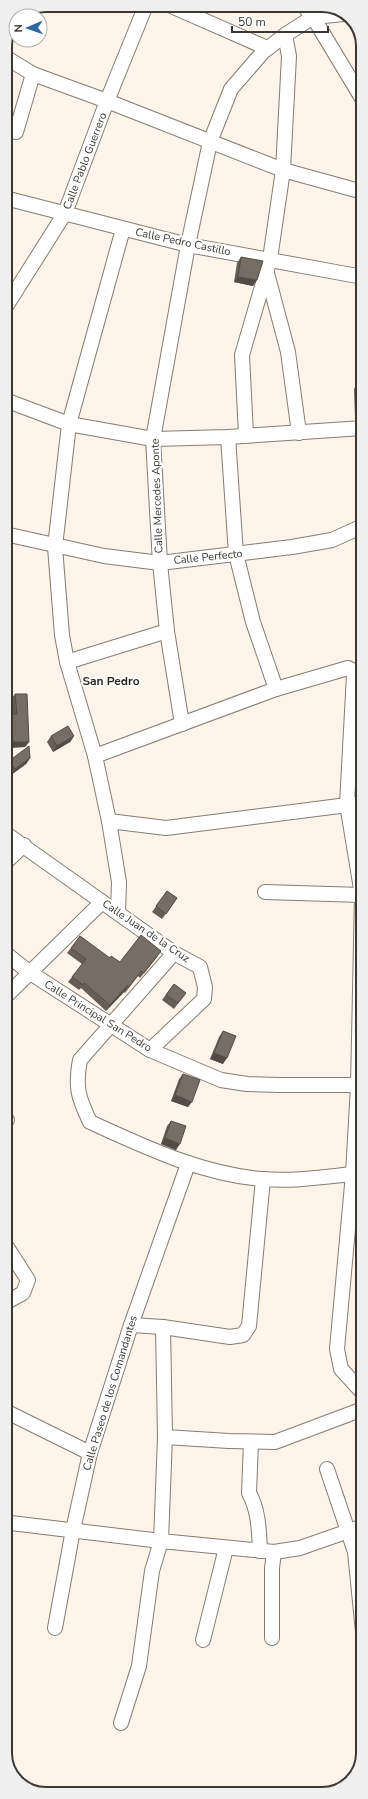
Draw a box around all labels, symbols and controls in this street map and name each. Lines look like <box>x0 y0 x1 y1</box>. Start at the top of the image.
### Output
north arrow <box>8 8 48 48</box>
scale bar <box>232 8 328 34</box>
text: 50 m <box>238 14 266 30</box>
text: N <box>11 24 26 33</box>
street label: Calle Pablo Guerrero <box>60 110 110 212</box>
street label: Calle Pedro Castillo <box>134 225 232 259</box>
street label: Calle Mercedes Aponte <box>147 438 167 554</box>
street label: Calle Perfecto <box>173 546 243 568</box>
district label: San Pedro <box>82 673 140 689</box>
street label: Calle Juan de la Cruz <box>99 896 193 966</box>
street label: Calle Principal San Pedro <box>41 977 155 1055</box>
street label: Calle Paseo de los Comandantes <box>79 1314 141 1472</box>

